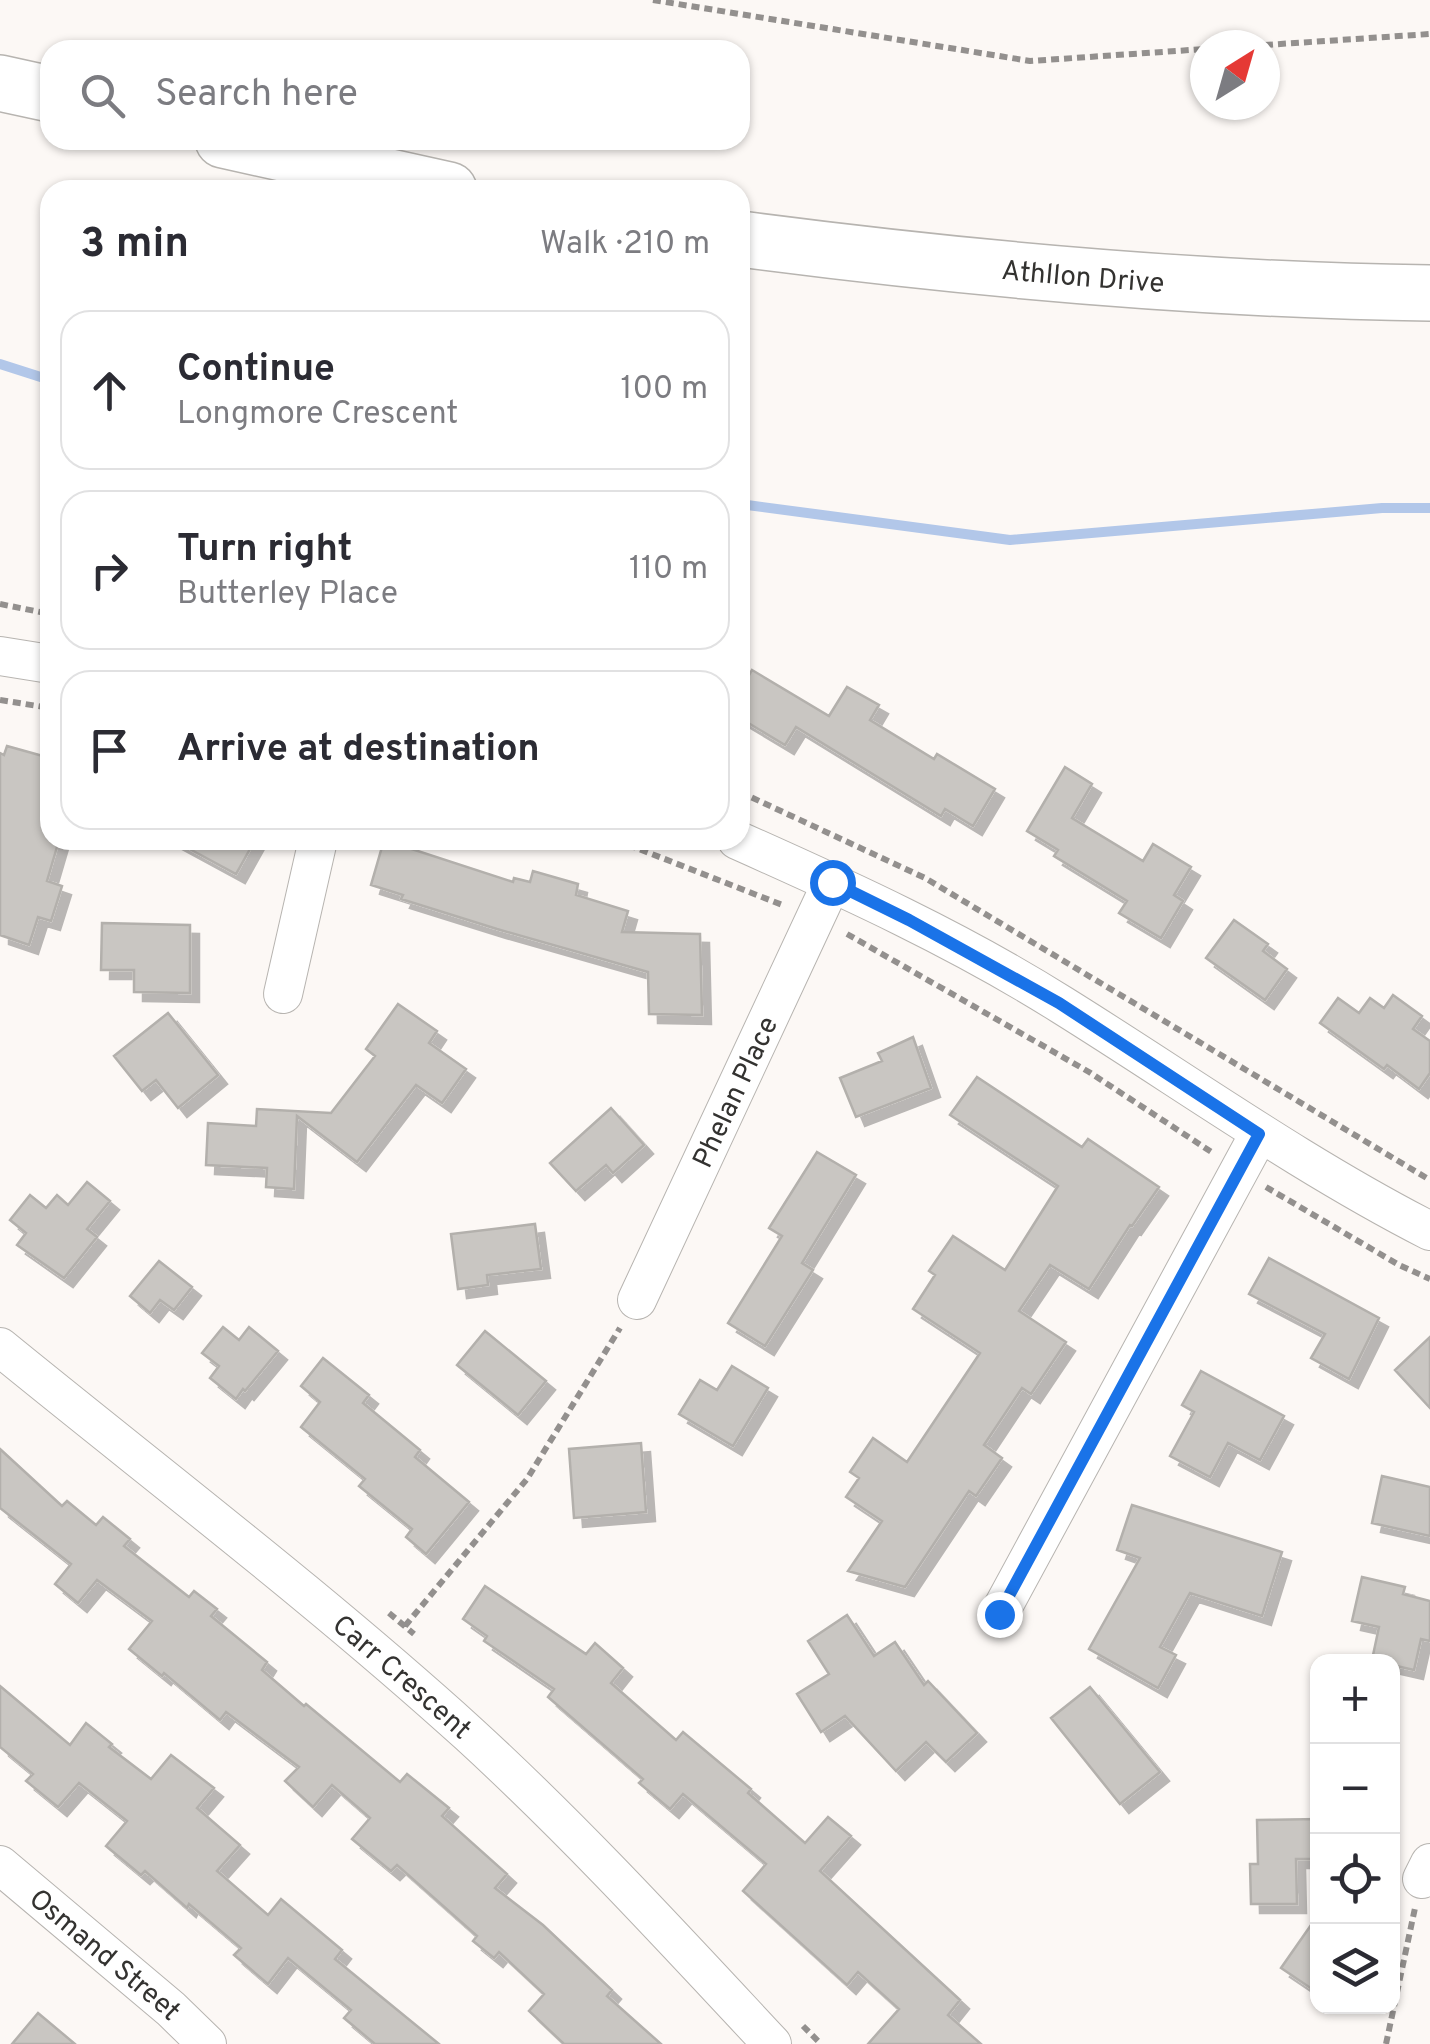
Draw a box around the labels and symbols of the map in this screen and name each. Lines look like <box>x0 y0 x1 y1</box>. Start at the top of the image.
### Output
north arrow <box>1190 30 1280 120</box>
street label: Athllon Drive <box>1000 254 1165 303</box>
route start <box>810 860 856 906</box>
street label: Phelan Place <box>686 1011 788 1174</box>
route end <box>977 1592 1023 1638</box>
street label: Carr Crescent <box>324 1608 478 1748</box>
street label: Osmand Street <box>20 1882 187 2030</box>

